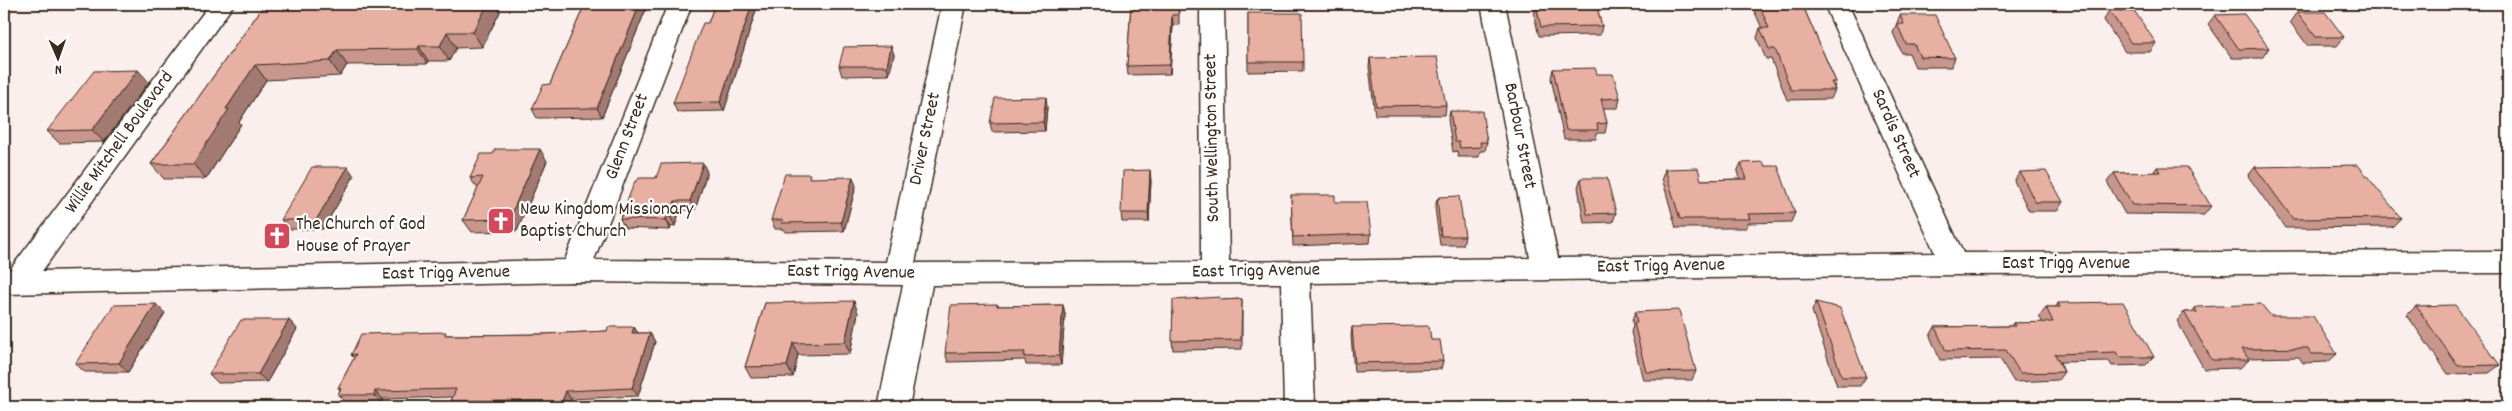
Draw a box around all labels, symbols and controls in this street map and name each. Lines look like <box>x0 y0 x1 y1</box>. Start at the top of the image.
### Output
north arrow <box>32 32 82 82</box>
street label: South Wellington Street <box>1198 53 1228 223</box>
text: N <box>54 59 62 79</box>
street label: Willie Mitchell Boulevard <box>59 66 181 220</box>
street label: Barbour Street <box>1495 81 1543 191</box>
street label: Sardis Street <box>1863 85 1927 183</box>
street label: Glenn Street <box>599 90 657 184</box>
street label: Driver Street <box>903 90 949 188</box>
place label: New Kingdom Missionary Baptist Church <box>520 197 694 246</box>
church icon: New Kingdom Missionary Baptist Church <box>486 206 516 236</box>
place label: The Church of God House of Prayer <box>296 212 426 261</box>
church icon: The Church of God House of Prayer <box>262 221 292 251</box>
street label: East Trigg Avenue <box>2002 251 2130 278</box>
street label: East Trigg Avenue <box>1597 252 1725 282</box>
street label: East Trigg Avenue <box>1192 257 1320 287</box>
street label: East Trigg Avenue <box>787 258 915 288</box>
street label: East Trigg Avenue <box>382 259 510 289</box>

